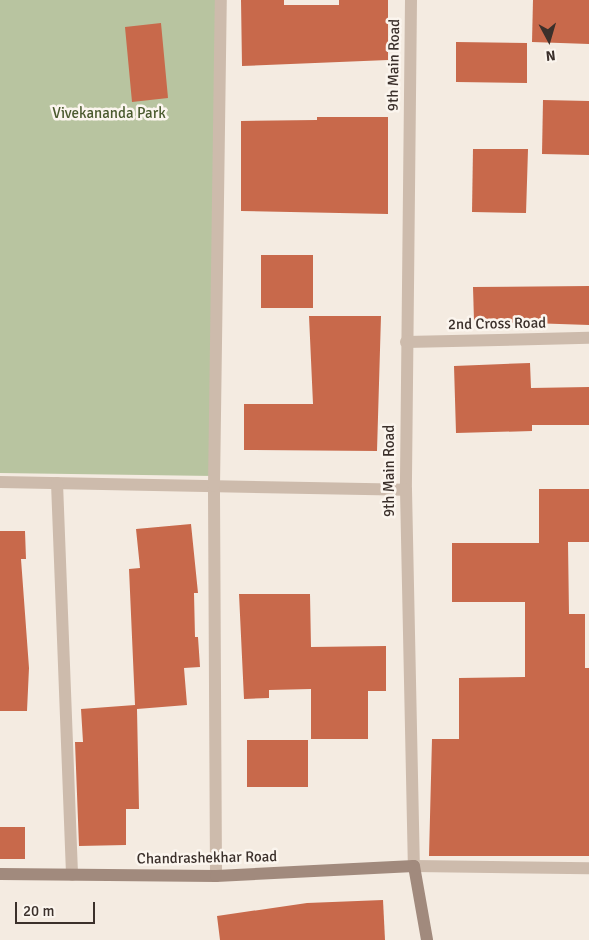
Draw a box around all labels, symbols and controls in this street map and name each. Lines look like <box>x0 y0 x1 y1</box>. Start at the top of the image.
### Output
north arrow <box>524 15 574 65</box>
street label: 9th Main Road <box>384 19 404 111</box>
text: N <box>545 46 556 64</box>
park label: Vivekananda Park <box>52 105 166 123</box>
street label: 2nd Cross Road <box>448 314 546 334</box>
street label: 9th Main Road <box>381 425 399 517</box>
street label: Chandrashekhar Road <box>137 848 277 868</box>
scale bar <box>18 892 98 924</box>
text: 20 m <box>23 902 54 920</box>

